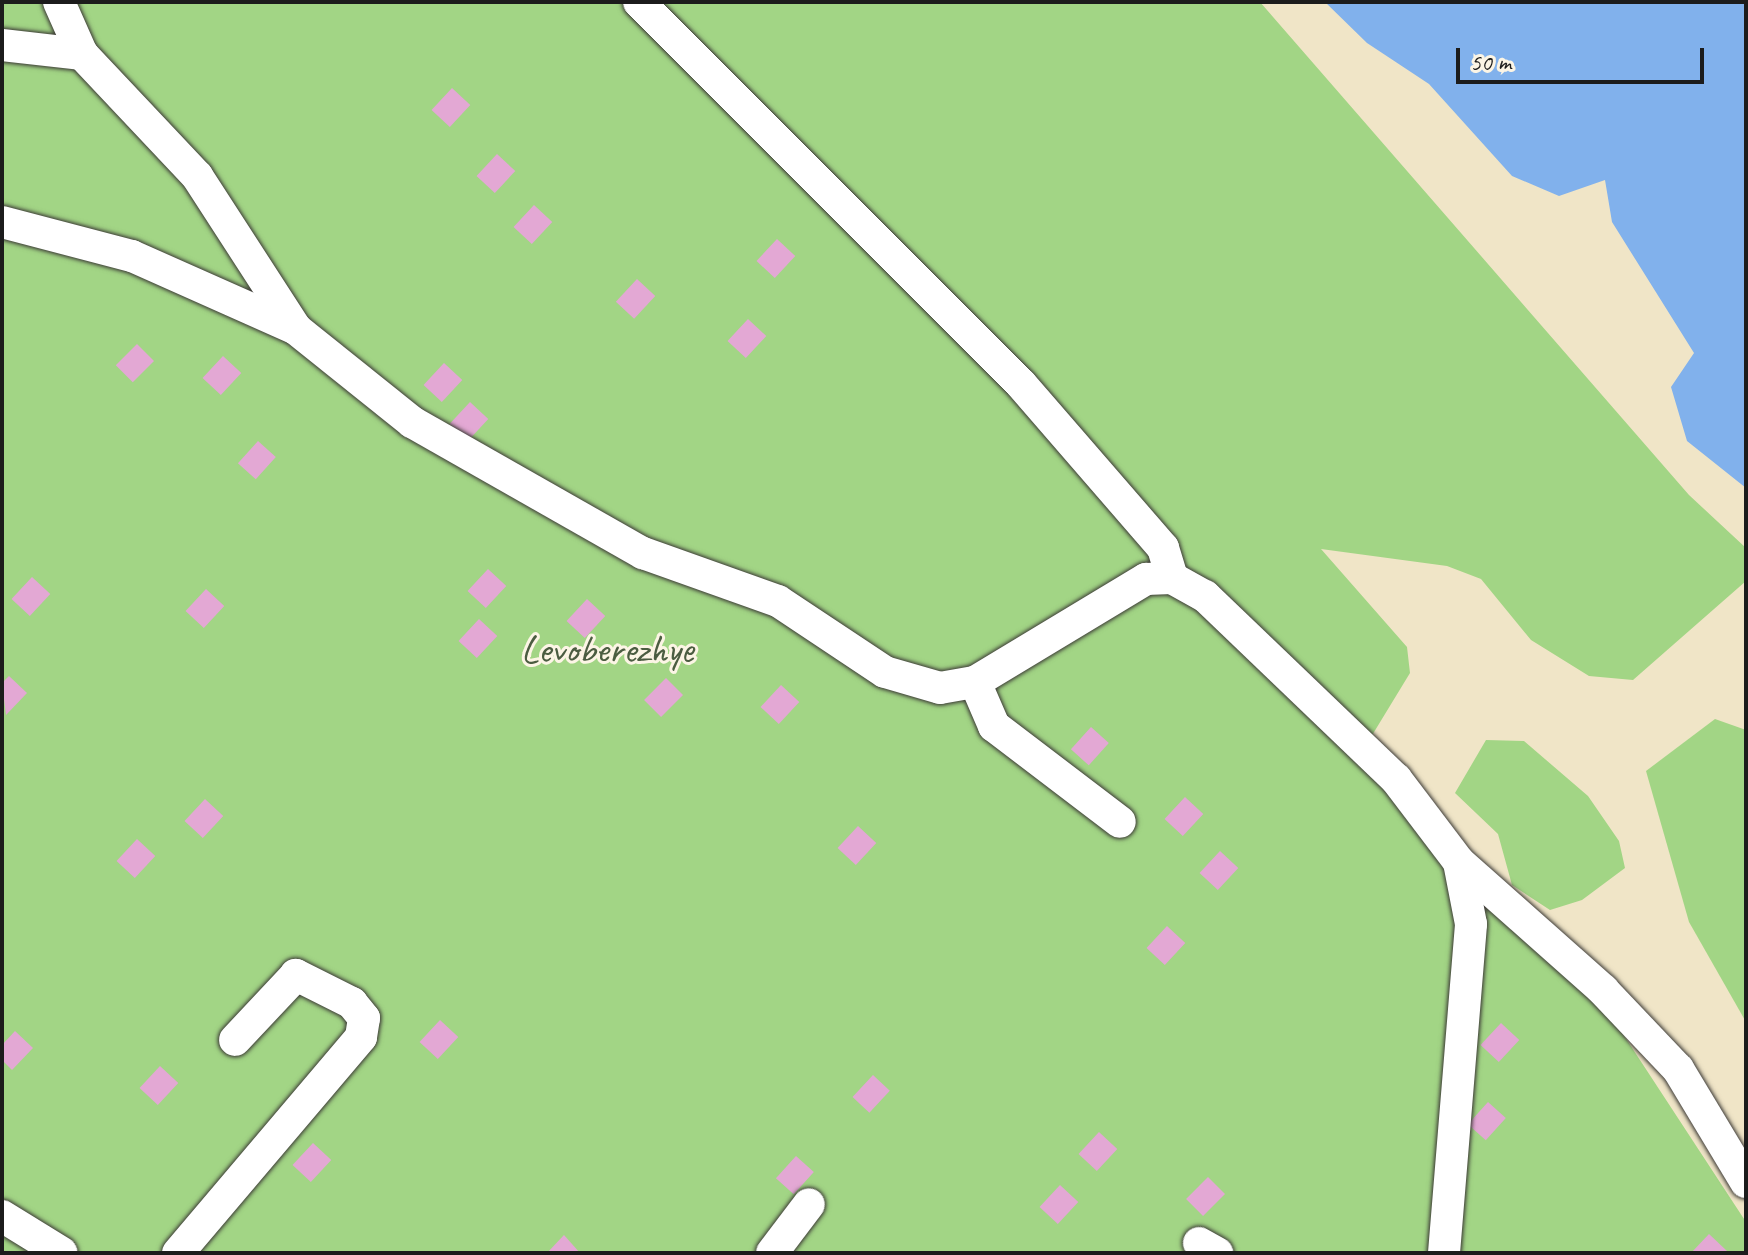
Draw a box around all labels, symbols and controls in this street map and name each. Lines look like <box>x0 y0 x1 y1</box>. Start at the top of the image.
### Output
scale bar <box>1460 32 1708 82</box>
text: 50 m <box>1470 47 1511 77</box>
park label: Levoberezhye <box>521 625 693 673</box>

